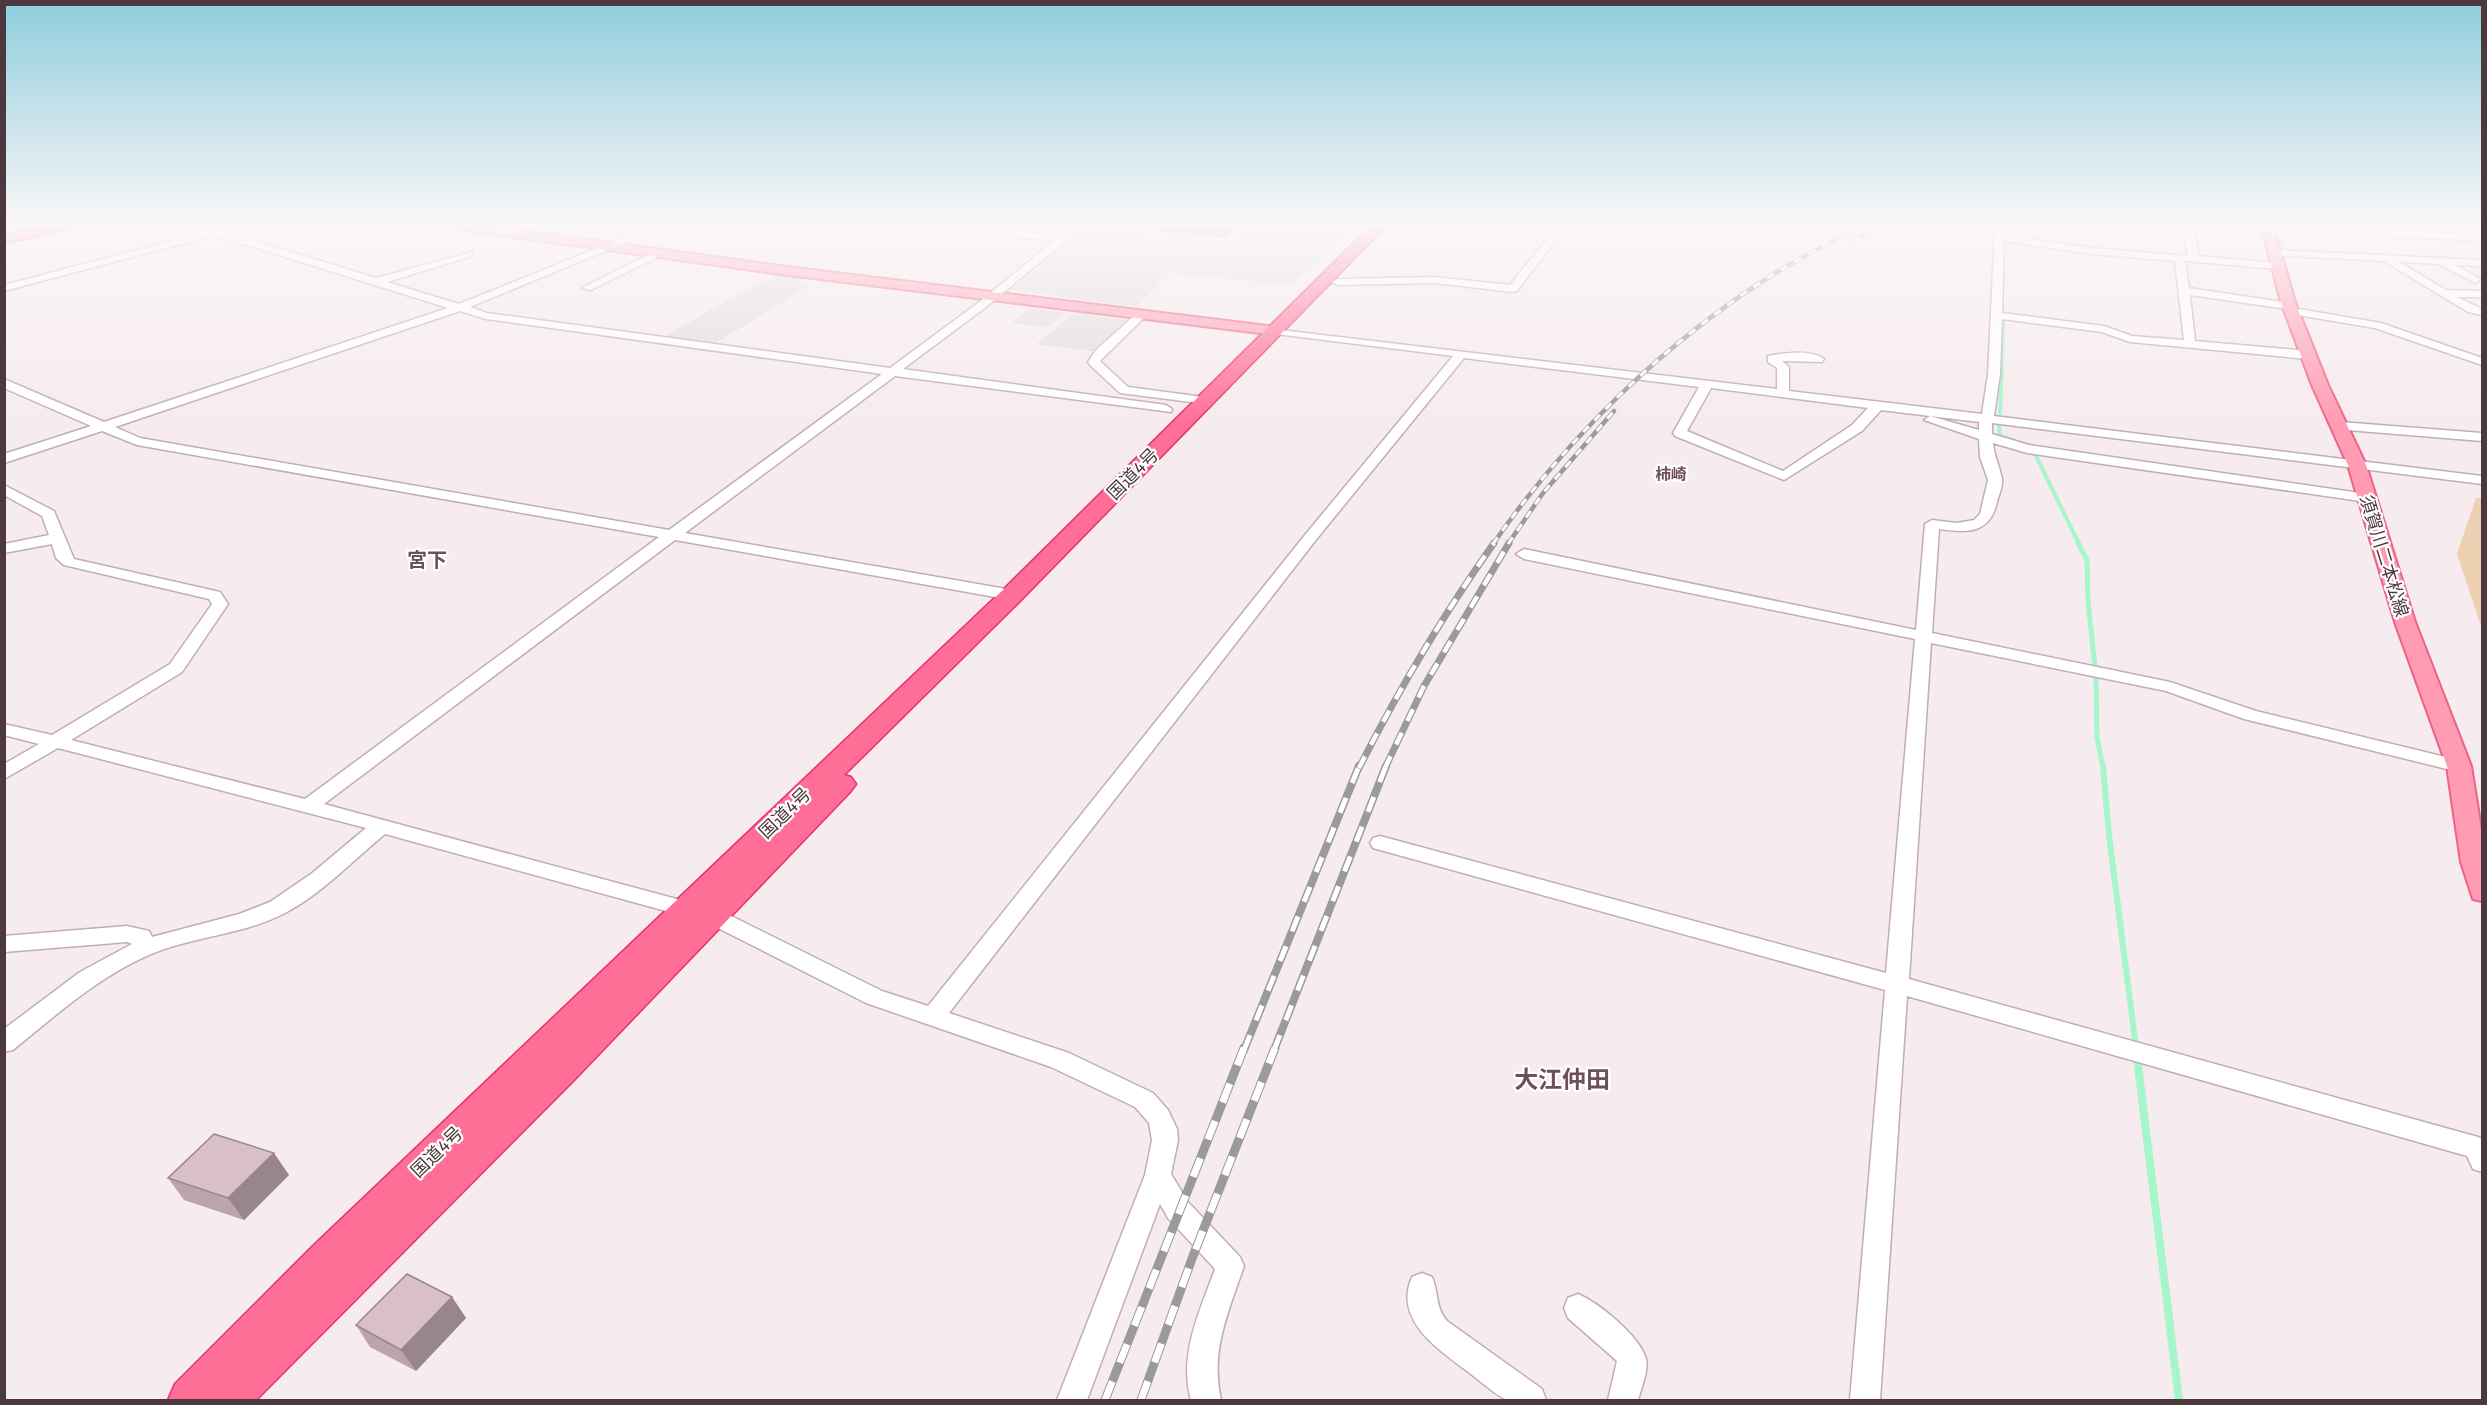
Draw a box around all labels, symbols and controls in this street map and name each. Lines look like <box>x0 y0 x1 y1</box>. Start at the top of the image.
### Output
street label: 国道4号 <box>1103 444 1163 504</box>
district label: 柿崎 <box>1655 465 1687 484</box>
street label: 須賀川二本松線 <box>2355 493 2413 619</box>
district label: 宮下 <box>407 548 447 572</box>
street label: 国道4号 <box>754 783 816 843</box>
district label: 大江仲田 <box>1514 1066 1610 1094</box>
street label: 国道4号 <box>406 1122 468 1182</box>

